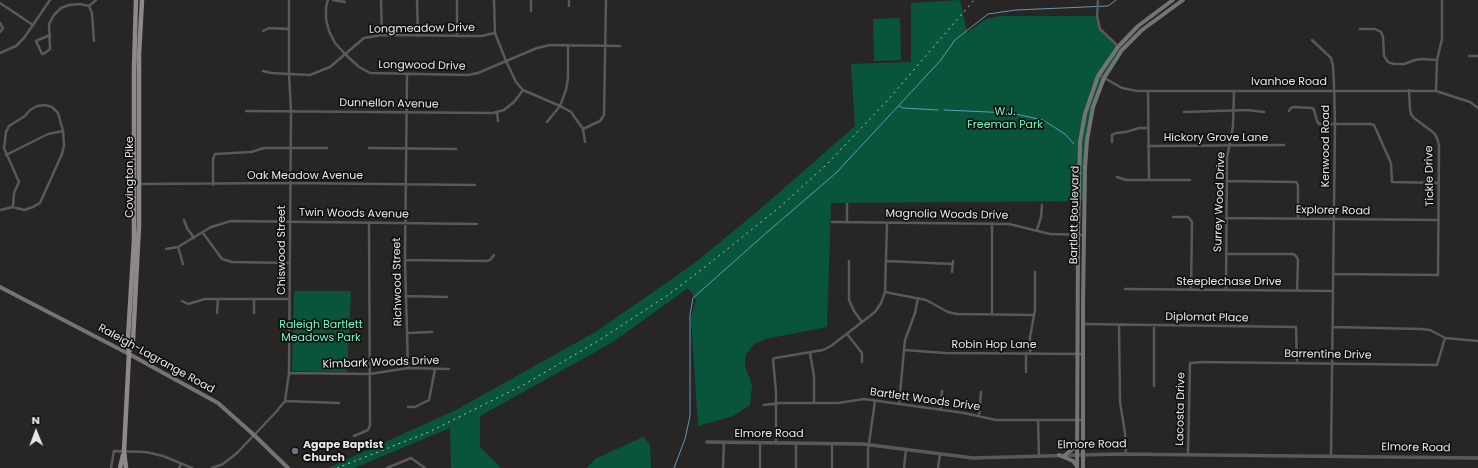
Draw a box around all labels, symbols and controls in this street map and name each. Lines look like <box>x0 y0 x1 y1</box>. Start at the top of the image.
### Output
street label: Longmeadow Drive <box>369 21 475 37</box>
street label: Longwood Drive <box>378 59 466 73</box>
street label: Ivanhoe Road <box>1251 75 1327 89</box>
street label: Dunnellon Avenue <box>339 97 439 111</box>
park label: W.J. Freeman Park <box>967 105 1043 131</box>
street label: Kenwood Road <box>1319 105 1333 187</box>
street label: Hickory Grove Lane <box>1164 131 1268 145</box>
street label: Covington Pike <box>123 136 137 218</box>
street label: Tickle Drive <box>1423 145 1437 207</box>
street label: Surrey Wood Drive <box>1212 152 1228 252</box>
street label: Bartlett Boulevard <box>1068 166 1082 264</box>
street label: Oak Meadow Avenue <box>247 169 363 183</box>
street label: Explorer Road <box>1296 204 1370 218</box>
street label: Chiswood Street <box>275 205 289 295</box>
street label: Twin Woods Avenue <box>299 206 409 222</box>
street label: Magnolia Woods Drive <box>886 207 1008 223</box>
street label: Richwood Street <box>391 237 405 327</box>
street label: Steeplechase Drive <box>1176 275 1282 289</box>
street label: Diplomat Place <box>1165 311 1249 325</box>
park label: Raleigh Bartlett Meadows Park <box>279 318 363 344</box>
street label: Raleigh-Lagrange Road <box>96 321 216 397</box>
street label: Robin Hop Lane <box>952 338 1036 352</box>
street label: Barrentine Drive <box>1284 348 1372 362</box>
street label: Kimbark Woods Drive <box>322 354 440 372</box>
street label: Lacosta Drive <box>1174 372 1188 446</box>
street label: Bartlett Woods Drive <box>869 386 981 414</box>
north arrow <box>16 412 56 452</box>
text: N <box>32 412 40 428</box>
street label: Elmore Road <box>734 427 804 441</box>
place label: Agape Baptist Church <box>303 438 383 464</box>
street label: Elmore Road <box>1057 438 1127 452</box>
street label: Elmore Road <box>1381 441 1451 455</box>
marker: Agape Baptist Church <box>290 446 300 456</box>

